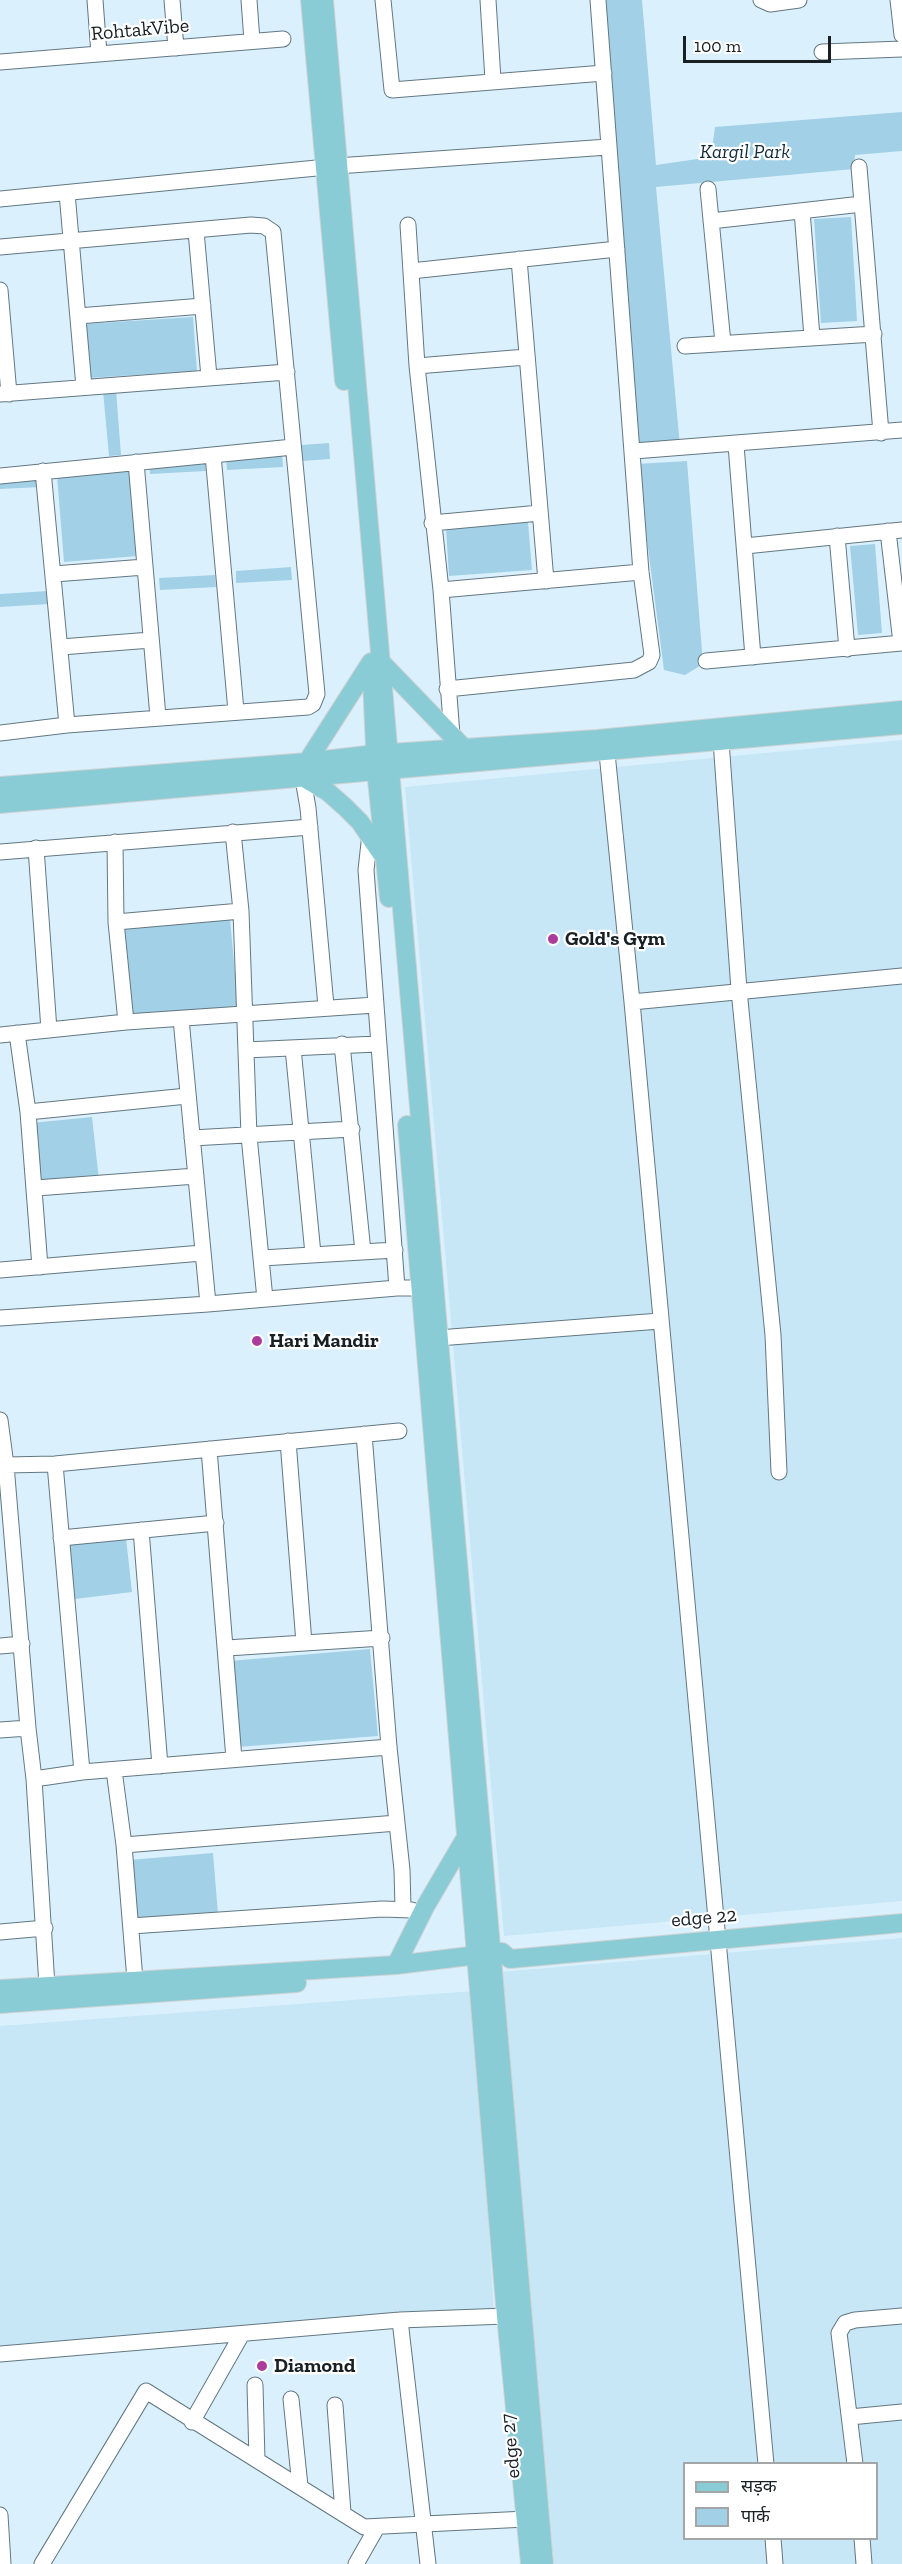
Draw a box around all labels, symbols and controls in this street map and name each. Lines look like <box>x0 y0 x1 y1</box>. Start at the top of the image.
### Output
street label: RohtakVibe <box>90 14 190 46</box>
scale bar <box>686 24 834 62</box>
text: 100 m <box>694 35 741 57</box>
park label: Kargil Park <box>700 140 790 164</box>
place label: Gold's Gym <box>565 927 665 951</box>
marker: Gold's Gym <box>546 932 560 946</box>
place label: Hari Mandir <box>269 1329 379 1353</box>
marker: Hari Mandir <box>250 1334 264 1348</box>
street label: edge 22 <box>670 1903 738 1933</box>
place label: Diamond <box>274 2354 355 2378</box>
marker: Diamond <box>255 2359 269 2373</box>
street label: edge 27 <box>496 2413 526 2479</box>
legend <box>683 2462 878 2540</box>
text: सड़क <box>741 2475 777 2497</box>
text: पार्क <box>741 2505 770 2527</box>

